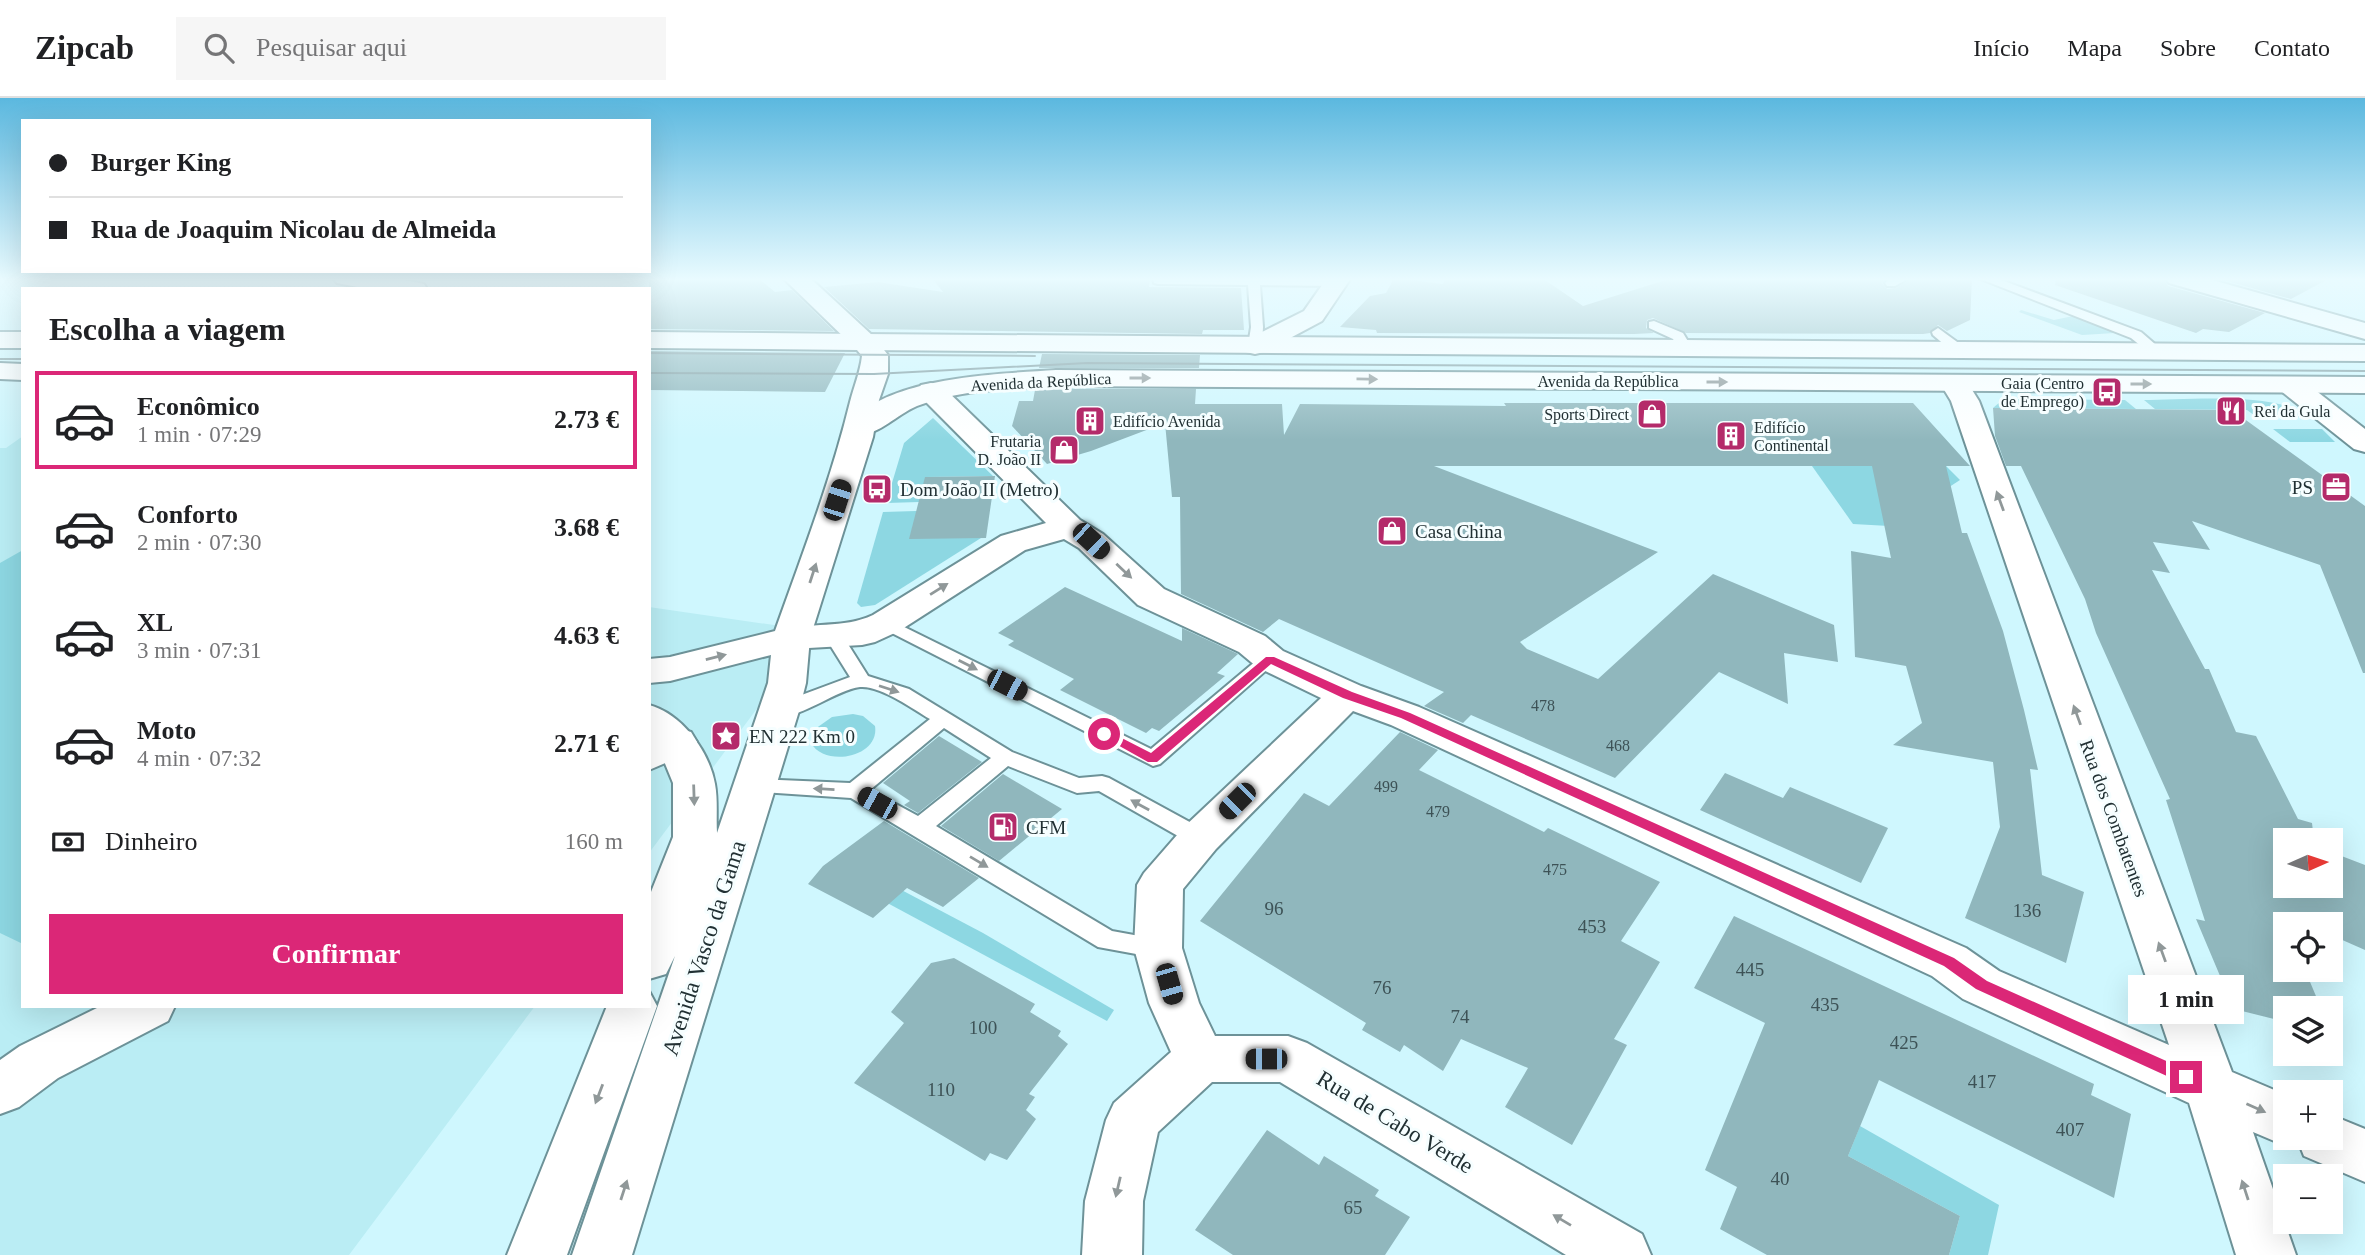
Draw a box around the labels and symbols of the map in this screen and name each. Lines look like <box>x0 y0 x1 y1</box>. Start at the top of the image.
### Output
street label: Avenida da República <box>970 370 1112 395</box>
one-way arrow <box>1129 372 1151 384</box>
one-way arrow <box>1356 373 1378 385</box>
street label: Avenida da República <box>1538 373 1678 391</box>
place label: Gaia (Centro de Emprego) <box>2001 375 2084 411</box>
bus stop icon: Gaia (Centro de Emprego) <box>2090 375 2124 409</box>
one-way arrow <box>1706 376 1728 387</box>
one-way arrow <box>2130 378 2152 390</box>
restaurant icon: Rei da Gula <box>2214 394 2248 428</box>
shop icon: Sports Direct <box>1635 397 1669 431</box>
place label: Rei da Gula <box>2254 403 2330 420</box>
building icon: Edifício Avenida <box>1073 404 1107 438</box>
place label: Sports Direct <box>1544 406 1630 424</box>
place label: Edifício Avenida <box>1113 413 1221 430</box>
building icon: Edifício Continental <box>1714 419 1748 453</box>
place label: Edifício Continental <box>1754 419 1829 454</box>
place label: Frutaria D. João II <box>977 433 1041 468</box>
shop icon: Frutaria D. João II <box>1047 433 1081 467</box>
office icon: PS <box>2319 470 2353 504</box>
bus stop icon: Dom João II (Metro) <box>860 472 894 506</box>
car <box>821 477 854 523</box>
place label: PS <box>2292 477 2313 498</box>
place label: Dom João II (Metro) <box>900 479 1059 501</box>
one-way arrow <box>1995 490 2006 511</box>
shop icon: Casa China <box>1375 514 1409 548</box>
car <box>1069 519 1114 563</box>
place label: Casa China <box>1415 521 1503 542</box>
one-way arrow <box>808 563 819 584</box>
one-way arrow <box>1115 563 1132 579</box>
one-way arrow <box>930 583 949 596</box>
one-way arrow <box>705 651 727 662</box>
one-way arrow <box>958 660 978 671</box>
car <box>984 666 1031 704</box>
one-way arrow <box>879 685 900 695</box>
house number: 478 <box>1531 697 1555 714</box>
one-way arrow <box>2071 704 2082 725</box>
route start <box>1088 718 1120 750</box>
place icon: EN 222 Km 0 <box>709 719 743 753</box>
place label: EN 222 Km 0 <box>749 726 855 747</box>
house number: 468 <box>1606 737 1630 754</box>
street label: Rua dos Combatentes <box>2076 737 2152 899</box>
house number: 499 <box>1374 778 1398 795</box>
car <box>1215 779 1260 823</box>
one-way arrow <box>688 784 700 806</box>
one-way arrow <box>813 784 835 795</box>
car <box>854 784 901 822</box>
one-way arrow <box>1131 798 1150 811</box>
house number: 479 <box>1426 803 1450 820</box>
fuel station icon: CFM <box>986 810 1020 844</box>
place label: CFM <box>1026 817 1066 838</box>
north arrow <box>2273 828 2343 898</box>
street label: Avenida Vasco da Gama <box>657 837 751 1059</box>
one-way arrow <box>969 856 988 868</box>
house number: 475 <box>1543 861 1567 878</box>
house number: 96 <box>1265 898 1284 919</box>
house number: 136 <box>2013 900 2041 921</box>
house number: 453 <box>1578 916 1606 937</box>
one-way arrow <box>2156 942 2167 963</box>
house number: 445 <box>1736 959 1764 980</box>
car <box>1154 961 1185 1007</box>
callout: 1 min <box>2128 976 2244 1024</box>
house number: 76 <box>1373 977 1392 998</box>
house number: 435 <box>1811 994 1839 1015</box>
house number: 74 <box>1451 1006 1470 1027</box>
house number: 100 <box>969 1017 997 1038</box>
house number: 425 <box>1890 1032 1918 1053</box>
car <box>1246 1049 1288 1070</box>
route end <box>2170 1061 2202 1093</box>
street label: Rua de Cabo Verde <box>1312 1066 1478 1178</box>
house number: 417 <box>1968 1071 1996 1092</box>
house number: 110 <box>927 1079 955 1100</box>
one-way arrow <box>593 1083 604 1104</box>
one-way arrow <box>2246 1102 2266 1114</box>
house number: 407 <box>2056 1119 2084 1140</box>
house number: 40 <box>1771 1168 1790 1189</box>
one-way arrow <box>1112 1176 1123 1198</box>
one-way arrow <box>619 1180 630 1201</box>
one-way arrow <box>2239 1180 2250 1201</box>
house number: 65 <box>1344 1197 1363 1218</box>
one-way arrow <box>1552 1214 1571 1227</box>

